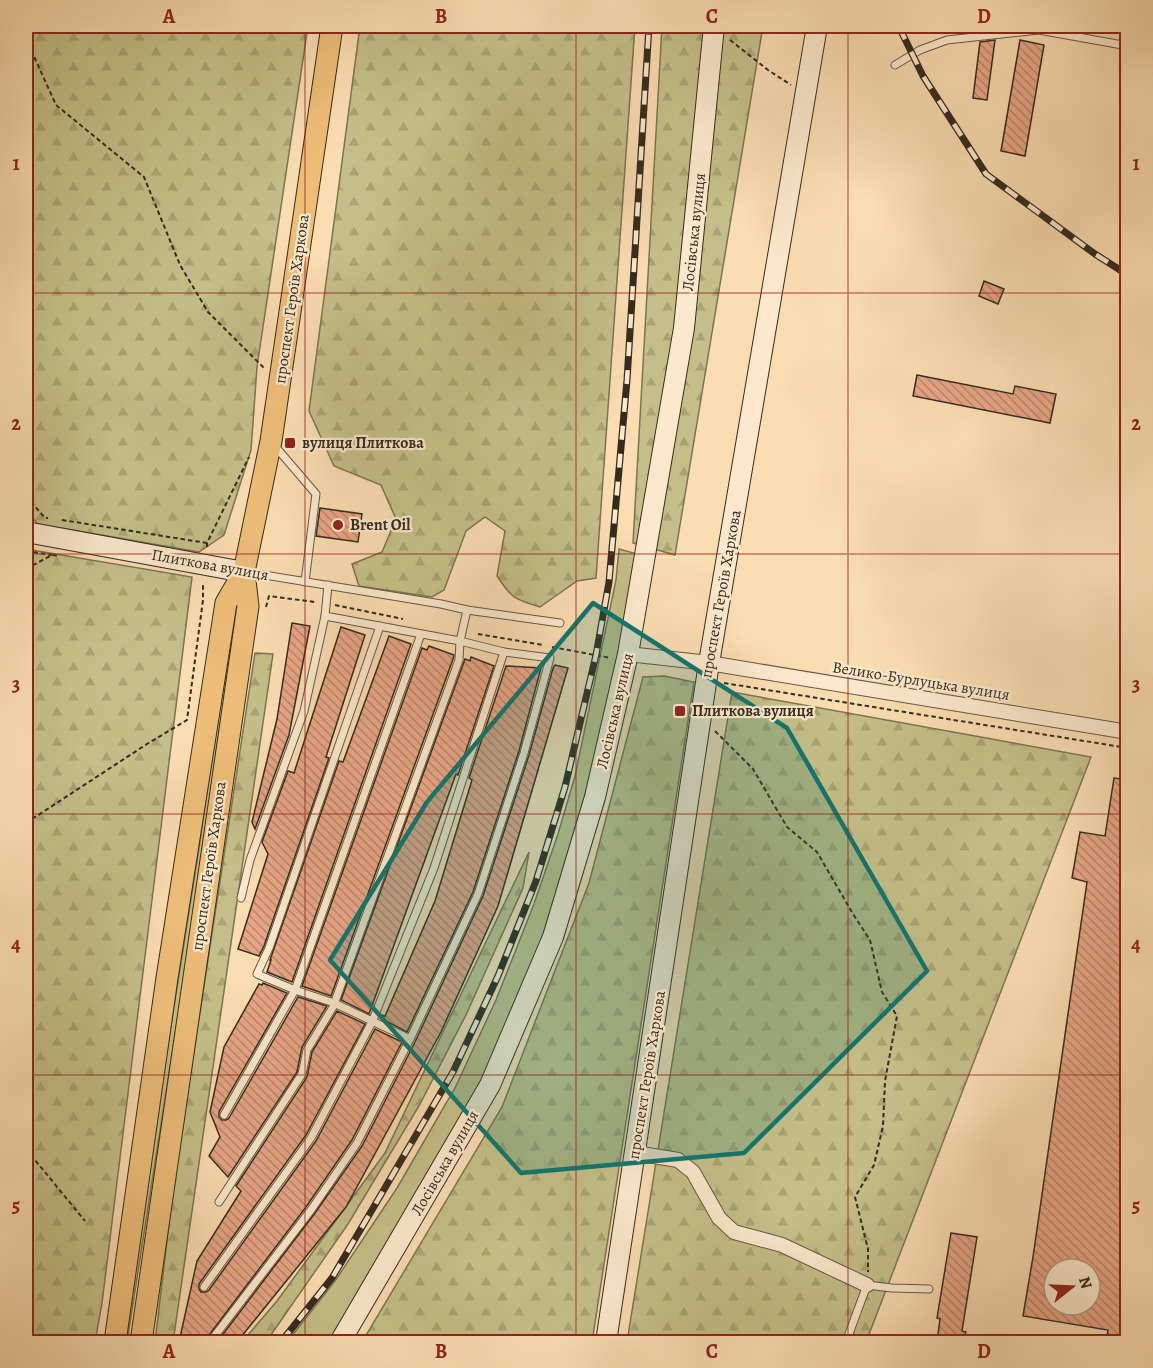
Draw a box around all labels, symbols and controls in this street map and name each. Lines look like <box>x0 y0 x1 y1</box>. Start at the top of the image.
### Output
text: A <box>162 3 176 30</box>
text: B <box>435 3 447 30</box>
text: C <box>706 3 718 30</box>
text: D <box>977 3 991 30</box>
text: 1 <box>12 150 20 177</box>
text: 1 <box>1132 150 1140 177</box>
street label: Лосівська вулиця <box>677 172 711 292</box>
street label: проспект Героїв Харкова <box>269 212 315 385</box>
text: 2 <box>11 410 21 437</box>
text: 2 <box>1131 410 1141 437</box>
place label: вулиця Плиткова <box>302 432 424 454</box>
marker: вулиця Плиткова <box>283 436 297 450</box>
street label: проспект Героїв Харкова <box>695 508 747 680</box>
place label: Brent Oil <box>350 514 411 536</box>
marker: Brent Oil <box>331 518 345 532</box>
street label: Плиткова вулиця <box>150 544 271 586</box>
street label: Лосівська вулиця <box>591 651 639 771</box>
street label: Велико-Бурлуцька вулиця <box>831 656 1012 706</box>
text: 3 <box>12 671 20 698</box>
text: 3 <box>1132 671 1140 698</box>
place label: Плиткова вулиця <box>692 700 814 722</box>
marker: Плиткова вулиця <box>673 704 687 718</box>
street label: проспект Героїв Харкова <box>186 779 232 952</box>
text: 4 <box>11 931 21 958</box>
text: 4 <box>1131 931 1141 958</box>
street label: проспект Героїв Харкова <box>623 988 671 1161</box>
street label: Лосівська вулиця <box>406 1106 484 1220</box>
text: 5 <box>12 1192 20 1219</box>
text: 5 <box>1132 1192 1140 1219</box>
north arrow <box>1042 1257 1102 1317</box>
text: N <box>1073 1274 1098 1292</box>
text: A <box>162 1338 176 1365</box>
text: B <box>435 1338 447 1365</box>
text: C <box>706 1338 718 1365</box>
text: D <box>977 1338 991 1365</box>

